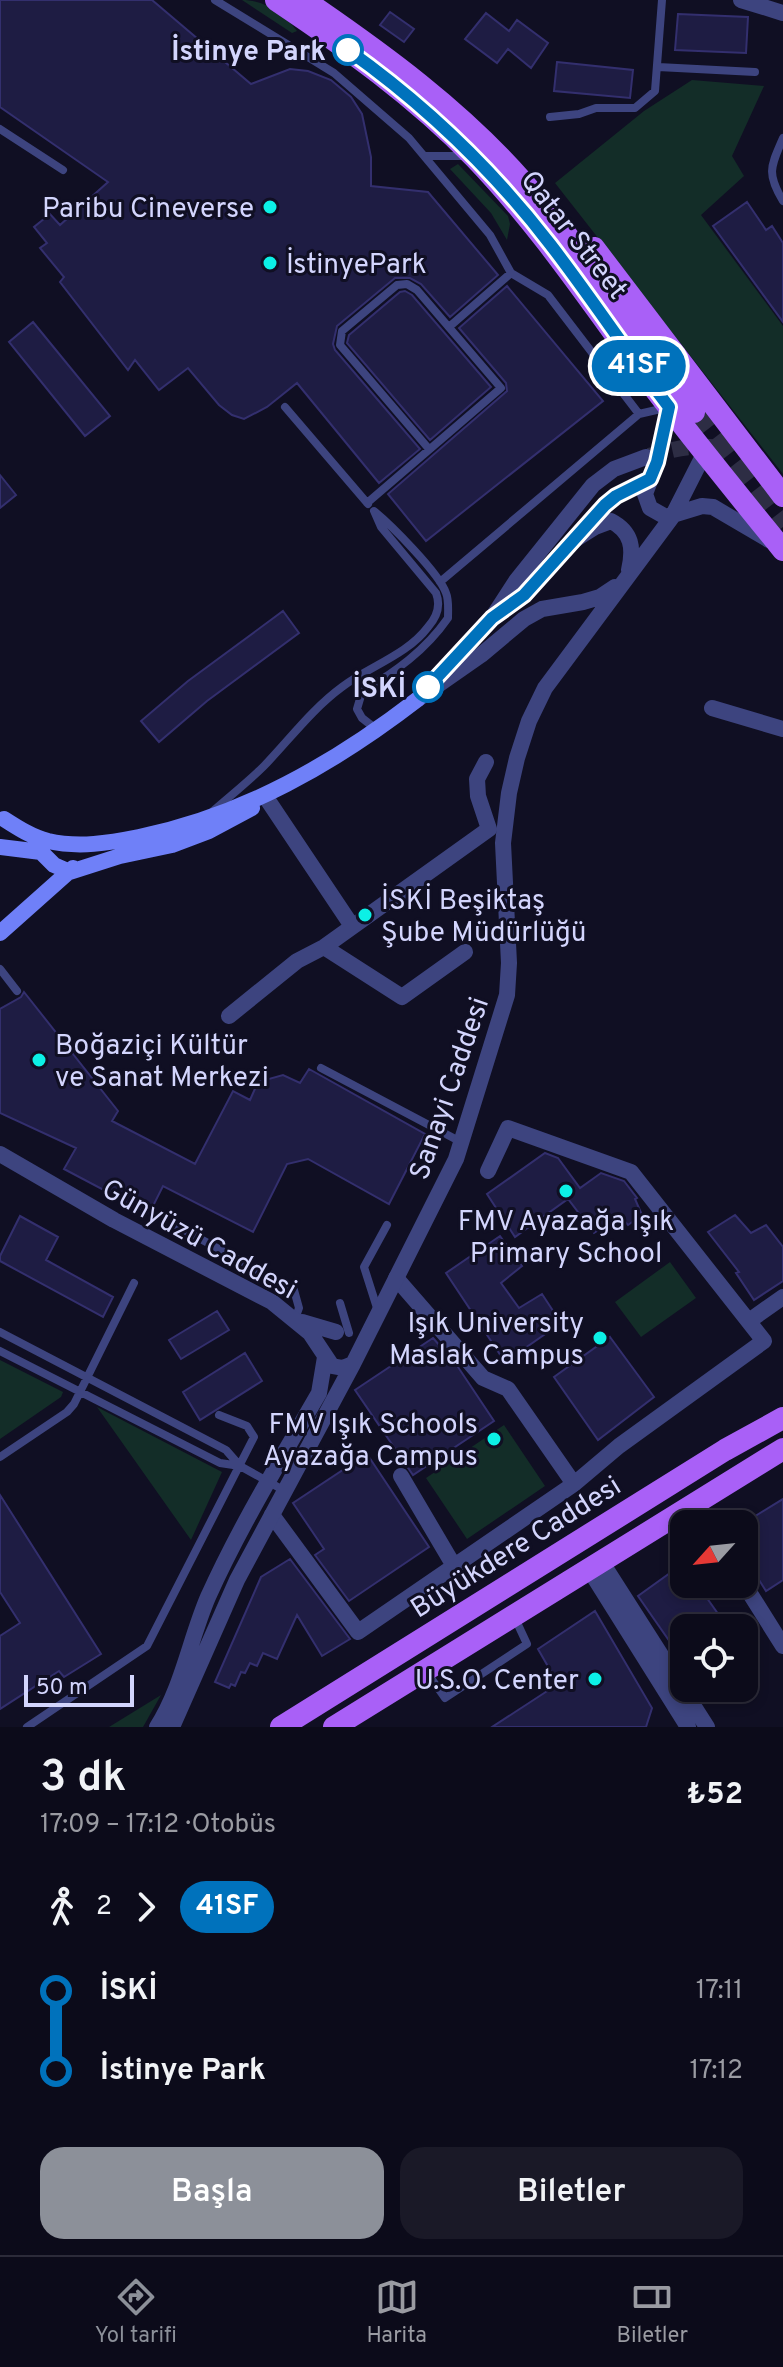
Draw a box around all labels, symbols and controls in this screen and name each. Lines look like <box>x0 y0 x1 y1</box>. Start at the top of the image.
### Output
place label: İstinye Park <box>171 33 326 71</box>
marker: İstinye Park <box>333 35 363 65</box>
street label: Qatar Street <box>511 164 634 308</box>
place label: Paribu Cineverse <box>42 192 254 228</box>
marker: Paribu Cineverse <box>261 198 279 216</box>
place label: İstinyePark <box>286 247 427 284</box>
marker: İstinyePark <box>261 254 279 272</box>
line badge: 41SF <box>583 340 695 392</box>
text: 41SF <box>608 348 670 384</box>
place label: İSKİ <box>352 670 406 708</box>
marker: İSKİ <box>413 672 443 702</box>
place label: İSKİ Beşiktaş Şube Müdürlüğü <box>381 883 587 952</box>
marker: İSKİ Beşiktaş Şube Müdürlüğü <box>356 906 374 924</box>
street label: Sanayi Caddesi <box>403 993 499 1185</box>
place label: Boğaziçi Kültür ve Sanat Merkezi <box>55 1029 269 1097</box>
marker: Boğaziçi Kültür ve Sanat Merkezi <box>30 1051 48 1069</box>
street label: Günyüzü Caddesi <box>95 1172 302 1309</box>
marker: FMV Ayazağa Işık Primary School <box>557 1182 575 1200</box>
place label: FMV Ayazağa Işık Primary School <box>458 1205 674 1273</box>
place label: Işık University Maslak Campus <box>389 1307 584 1375</box>
marker: Işık University Maslak Campus <box>591 1329 609 1347</box>
place label: FMV Işık Schools Ayazağa Campus <box>263 1408 478 1476</box>
marker: FMV Işık Schools Ayazağa Campus <box>485 1430 503 1448</box>
street label: Büyükdere Caddesi <box>405 1469 628 1628</box>
north arrow <box>670 1510 758 1598</box>
map controls <box>670 1510 758 1702</box>
button: locate <box>670 1614 758 1702</box>
place label: U.S.O. Center <box>415 1664 579 1700</box>
marker: U.S.O. Center <box>586 1670 604 1688</box>
scale bar <box>24 1671 134 1707</box>
text: 50 m <box>36 1675 88 1702</box>
text: 3 dk <box>40 1751 127 1807</box>
text: ₺52 <box>687 1777 743 1814</box>
text: 17:09 – 17:12 · Otobüs <box>40 1809 276 1842</box>
icon: walk <box>40 1885 84 1929</box>
icon: forward <box>124 1885 168 1929</box>
text: 41SF <box>196 1889 258 1925</box>
text: 2 <box>96 1891 112 1924</box>
text: İSKİ <box>100 1973 157 2010</box>
text: 17:11 <box>696 1975 743 2008</box>
text: İstinye Park <box>100 2053 266 2090</box>
text: 17:12 <box>689 2055 743 2088</box>
button: Başla <box>40 2147 384 2239</box>
button: Biletler <box>400 2147 743 2239</box>
tab: Yol tarifi <box>95 2275 177 2350</box>
tab: Harita <box>367 2275 427 2350</box>
tab: Biletler <box>617 2275 688 2350</box>

